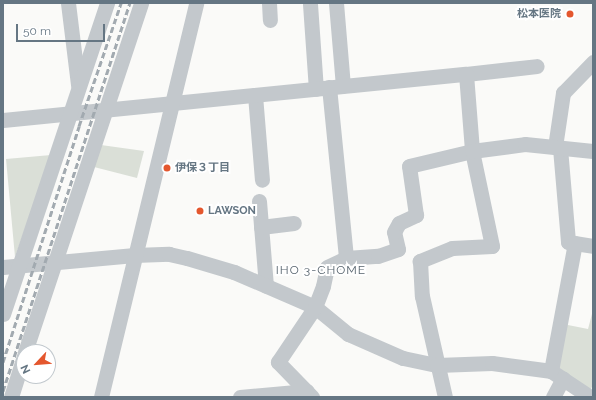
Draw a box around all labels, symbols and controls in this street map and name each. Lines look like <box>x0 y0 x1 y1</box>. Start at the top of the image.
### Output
place label: 松本医院 <box>517 7 561 21</box>
marker: 松本医院 <box>564 8 576 20</box>
scale bar <box>18 16 107 42</box>
text: 50 m <box>23 24 51 38</box>
place label: 伊保３丁目 <box>175 161 230 175</box>
marker: 伊保３丁目 <box>162 163 172 173</box>
place label: LAWSON <box>208 204 256 218</box>
marker: LAWSON <box>195 206 205 216</box>
district label: IHO 3-CHOME <box>276 264 366 278</box>
north arrow <box>16 344 56 384</box>
text: N <box>18 362 33 376</box>

